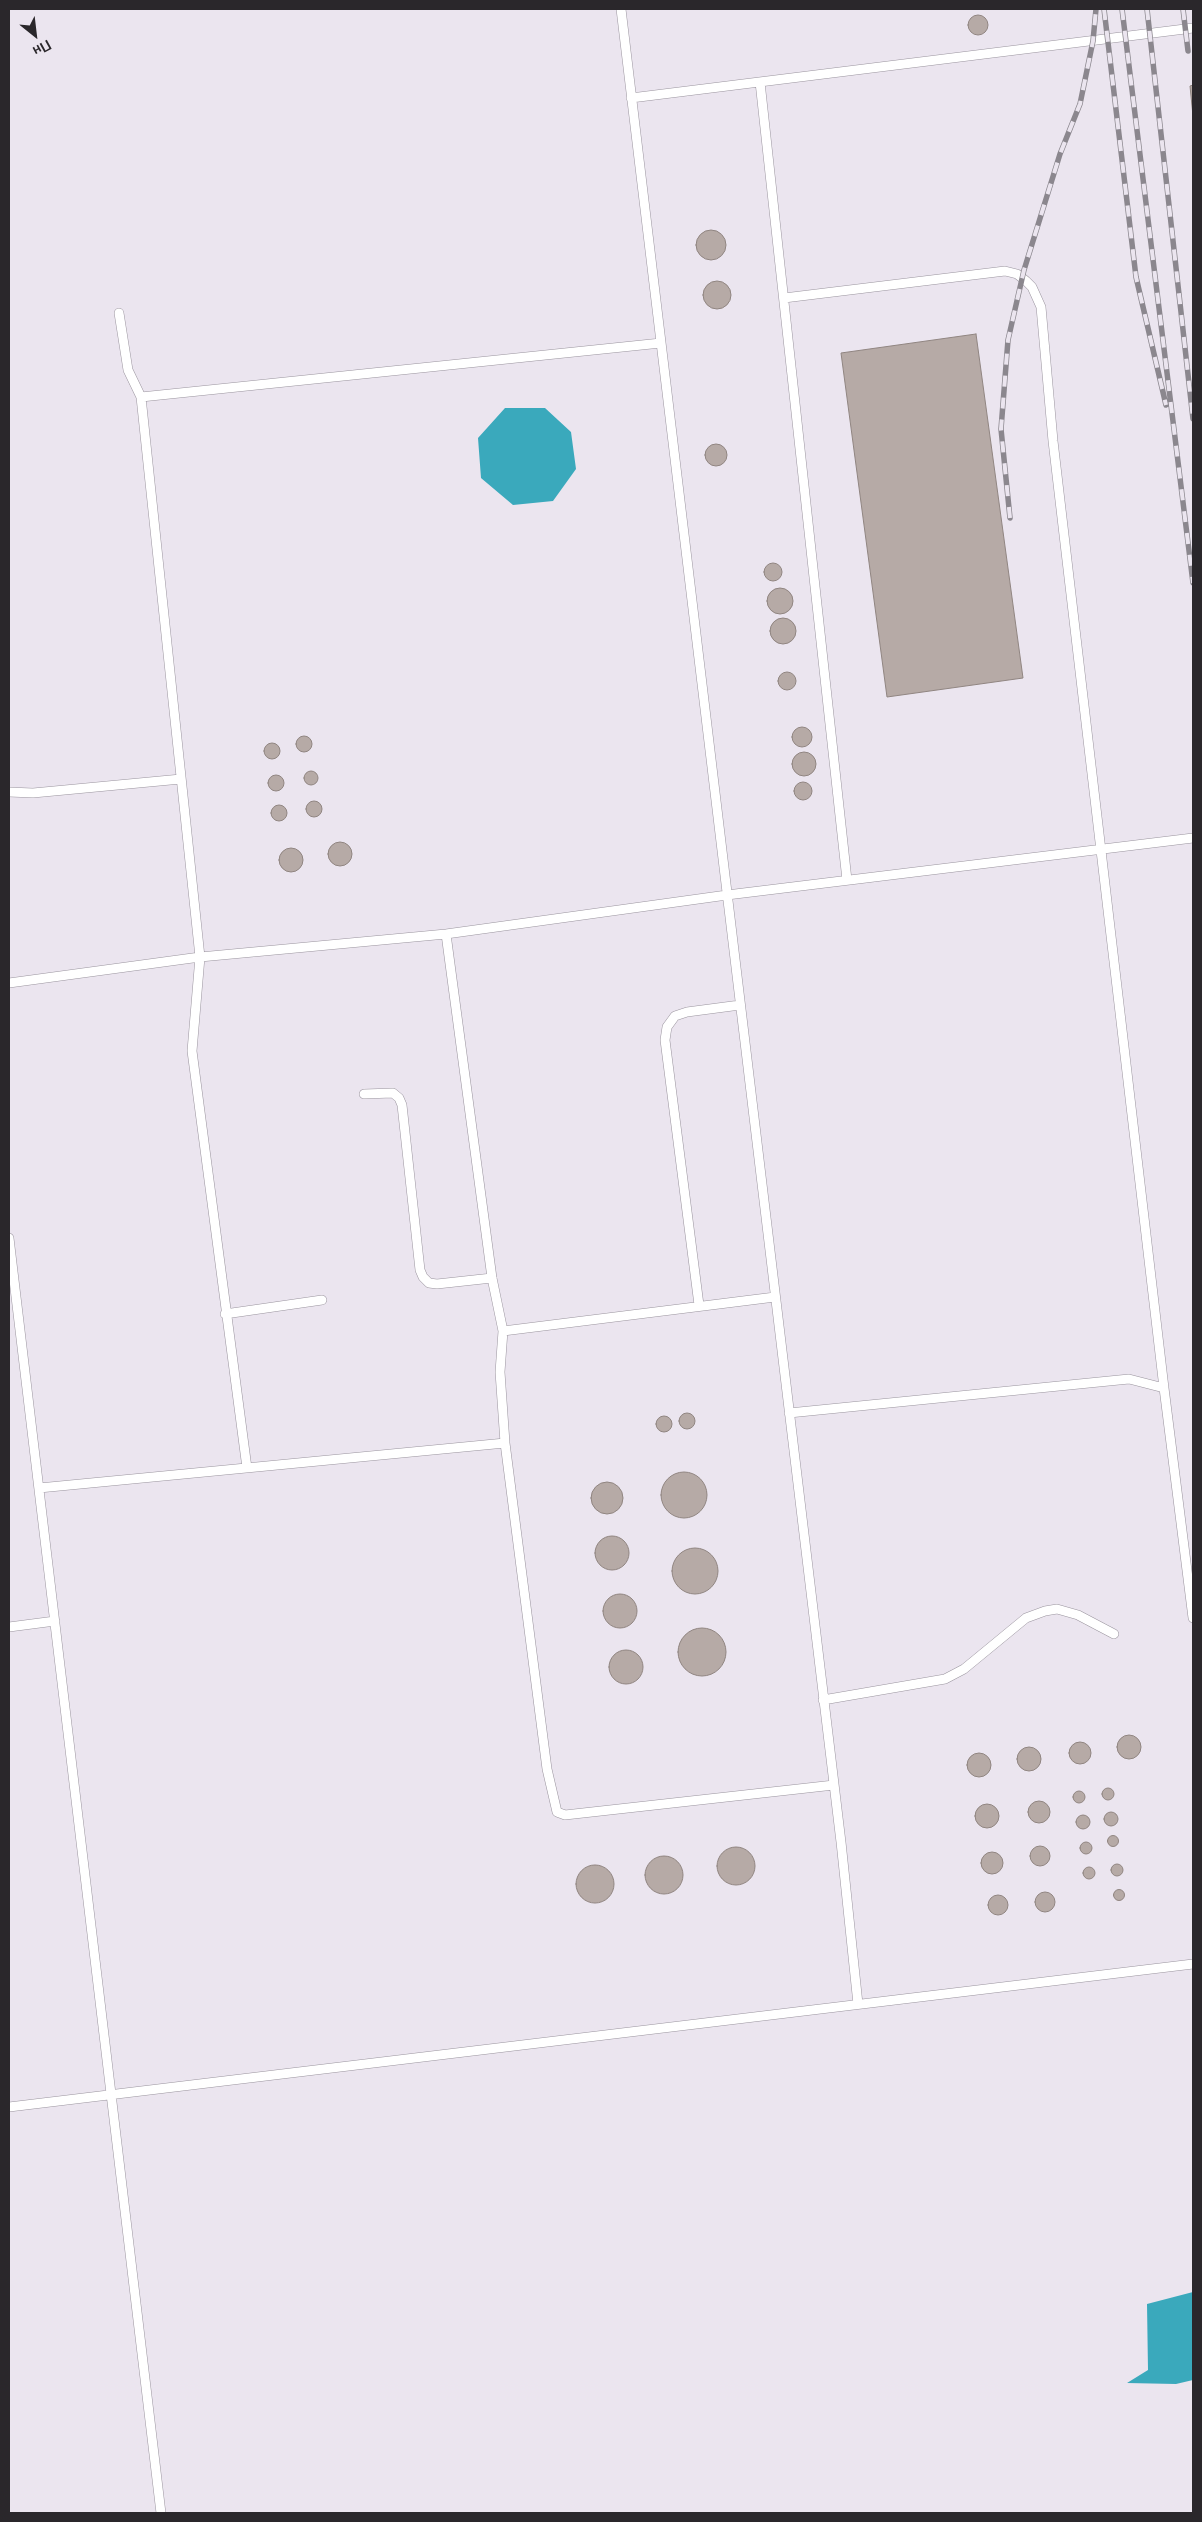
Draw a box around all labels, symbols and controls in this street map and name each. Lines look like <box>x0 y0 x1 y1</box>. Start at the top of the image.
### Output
north arrow <box>10 10 60 60</box>
text: Пн <box>30 37 55 60</box>

